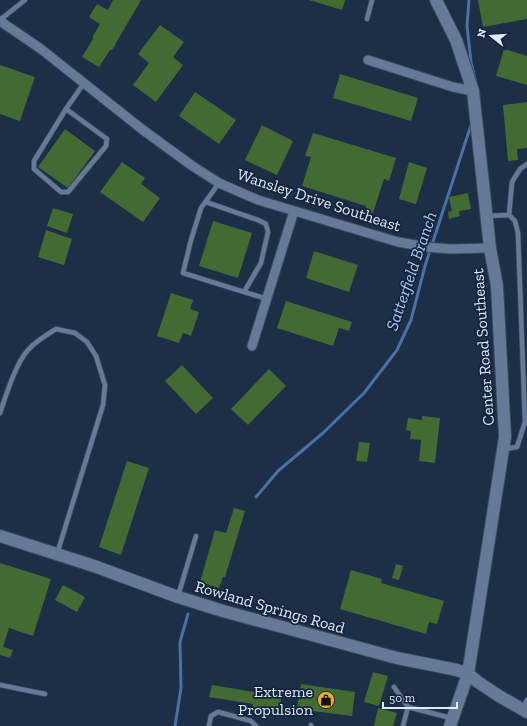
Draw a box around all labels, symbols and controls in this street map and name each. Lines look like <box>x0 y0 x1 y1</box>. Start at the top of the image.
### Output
north arrow <box>471 16 511 56</box>
text: N <box>474 27 490 39</box>
street label: Wansley Drive Southeast <box>235 165 403 235</box>
water label: Satterfield Branch <box>381 209 441 333</box>
street label: Center Road Southeast <box>468 268 498 426</box>
street label: Rowland Springs Road <box>193 577 347 638</box>
place label: Extreme Propulsion <box>238 682 314 719</box>
scale bar <box>383 684 457 710</box>
shop icon: Extreme Propulsion <box>316 690 336 710</box>
text: 50 m <box>389 691 416 705</box>

